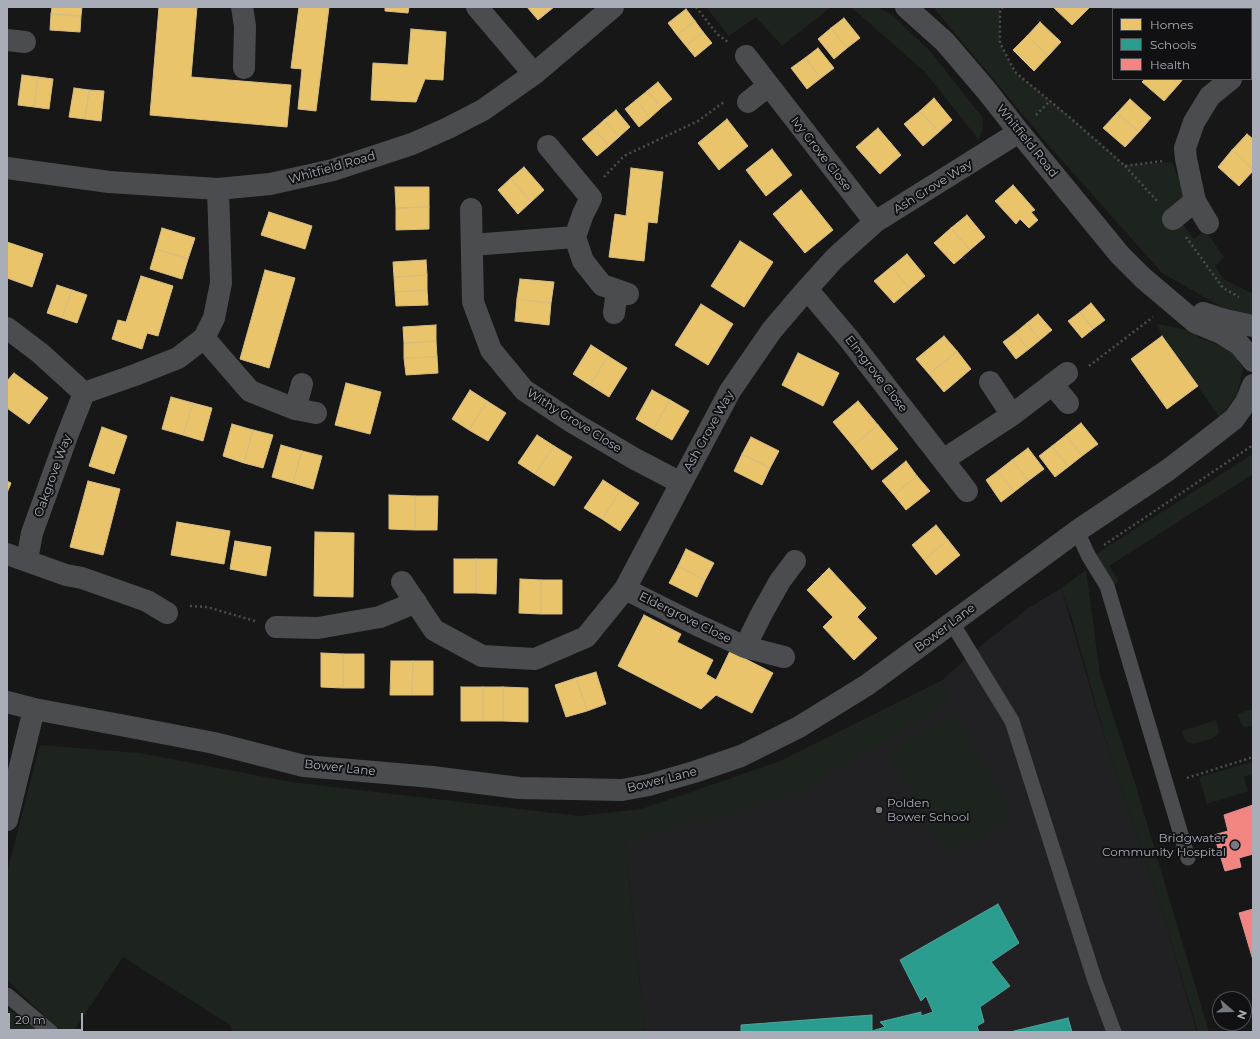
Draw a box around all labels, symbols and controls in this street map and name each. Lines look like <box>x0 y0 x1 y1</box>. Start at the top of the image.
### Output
legend <box>1112 8 1252 80</box>
text: Homes <box>1150 17 1193 32</box>
text: Schools <box>1150 37 1196 52</box>
text: Health <box>1150 57 1190 72</box>
street label: Whitfield Road <box>993 102 1061 180</box>
street label: Ivy Grove Close <box>788 114 854 194</box>
street label: Whitfield Road <box>287 149 377 187</box>
street label: Ash Grove Way <box>891 157 975 217</box>
street label: Elmgrove Close <box>842 333 910 415</box>
street label: Withy Grove Close <box>524 386 624 456</box>
street label: Ash Grove Way <box>681 388 737 474</box>
street label: Oakgrove Way <box>31 433 75 519</box>
street label: Eldergrove Close <box>637 589 733 647</box>
street label: Bower Lane <box>912 601 978 655</box>
street label: Bower Lane <box>304 757 376 779</box>
street label: Bower Lane <box>626 764 698 796</box>
place label: Polden Bower School <box>887 796 969 824</box>
marker: Polden Bower School <box>874 805 884 815</box>
place label: Bridgwater Community Hospital <box>1102 831 1226 859</box>
marker: Bridgwater Community Hospital <box>1229 839 1241 851</box>
north arrow <box>1212 991 1252 1031</box>
scale bar <box>10 1005 85 1031</box>
text: N <box>1234 1008 1250 1021</box>
text: 20 m <box>15 1012 46 1027</box>

